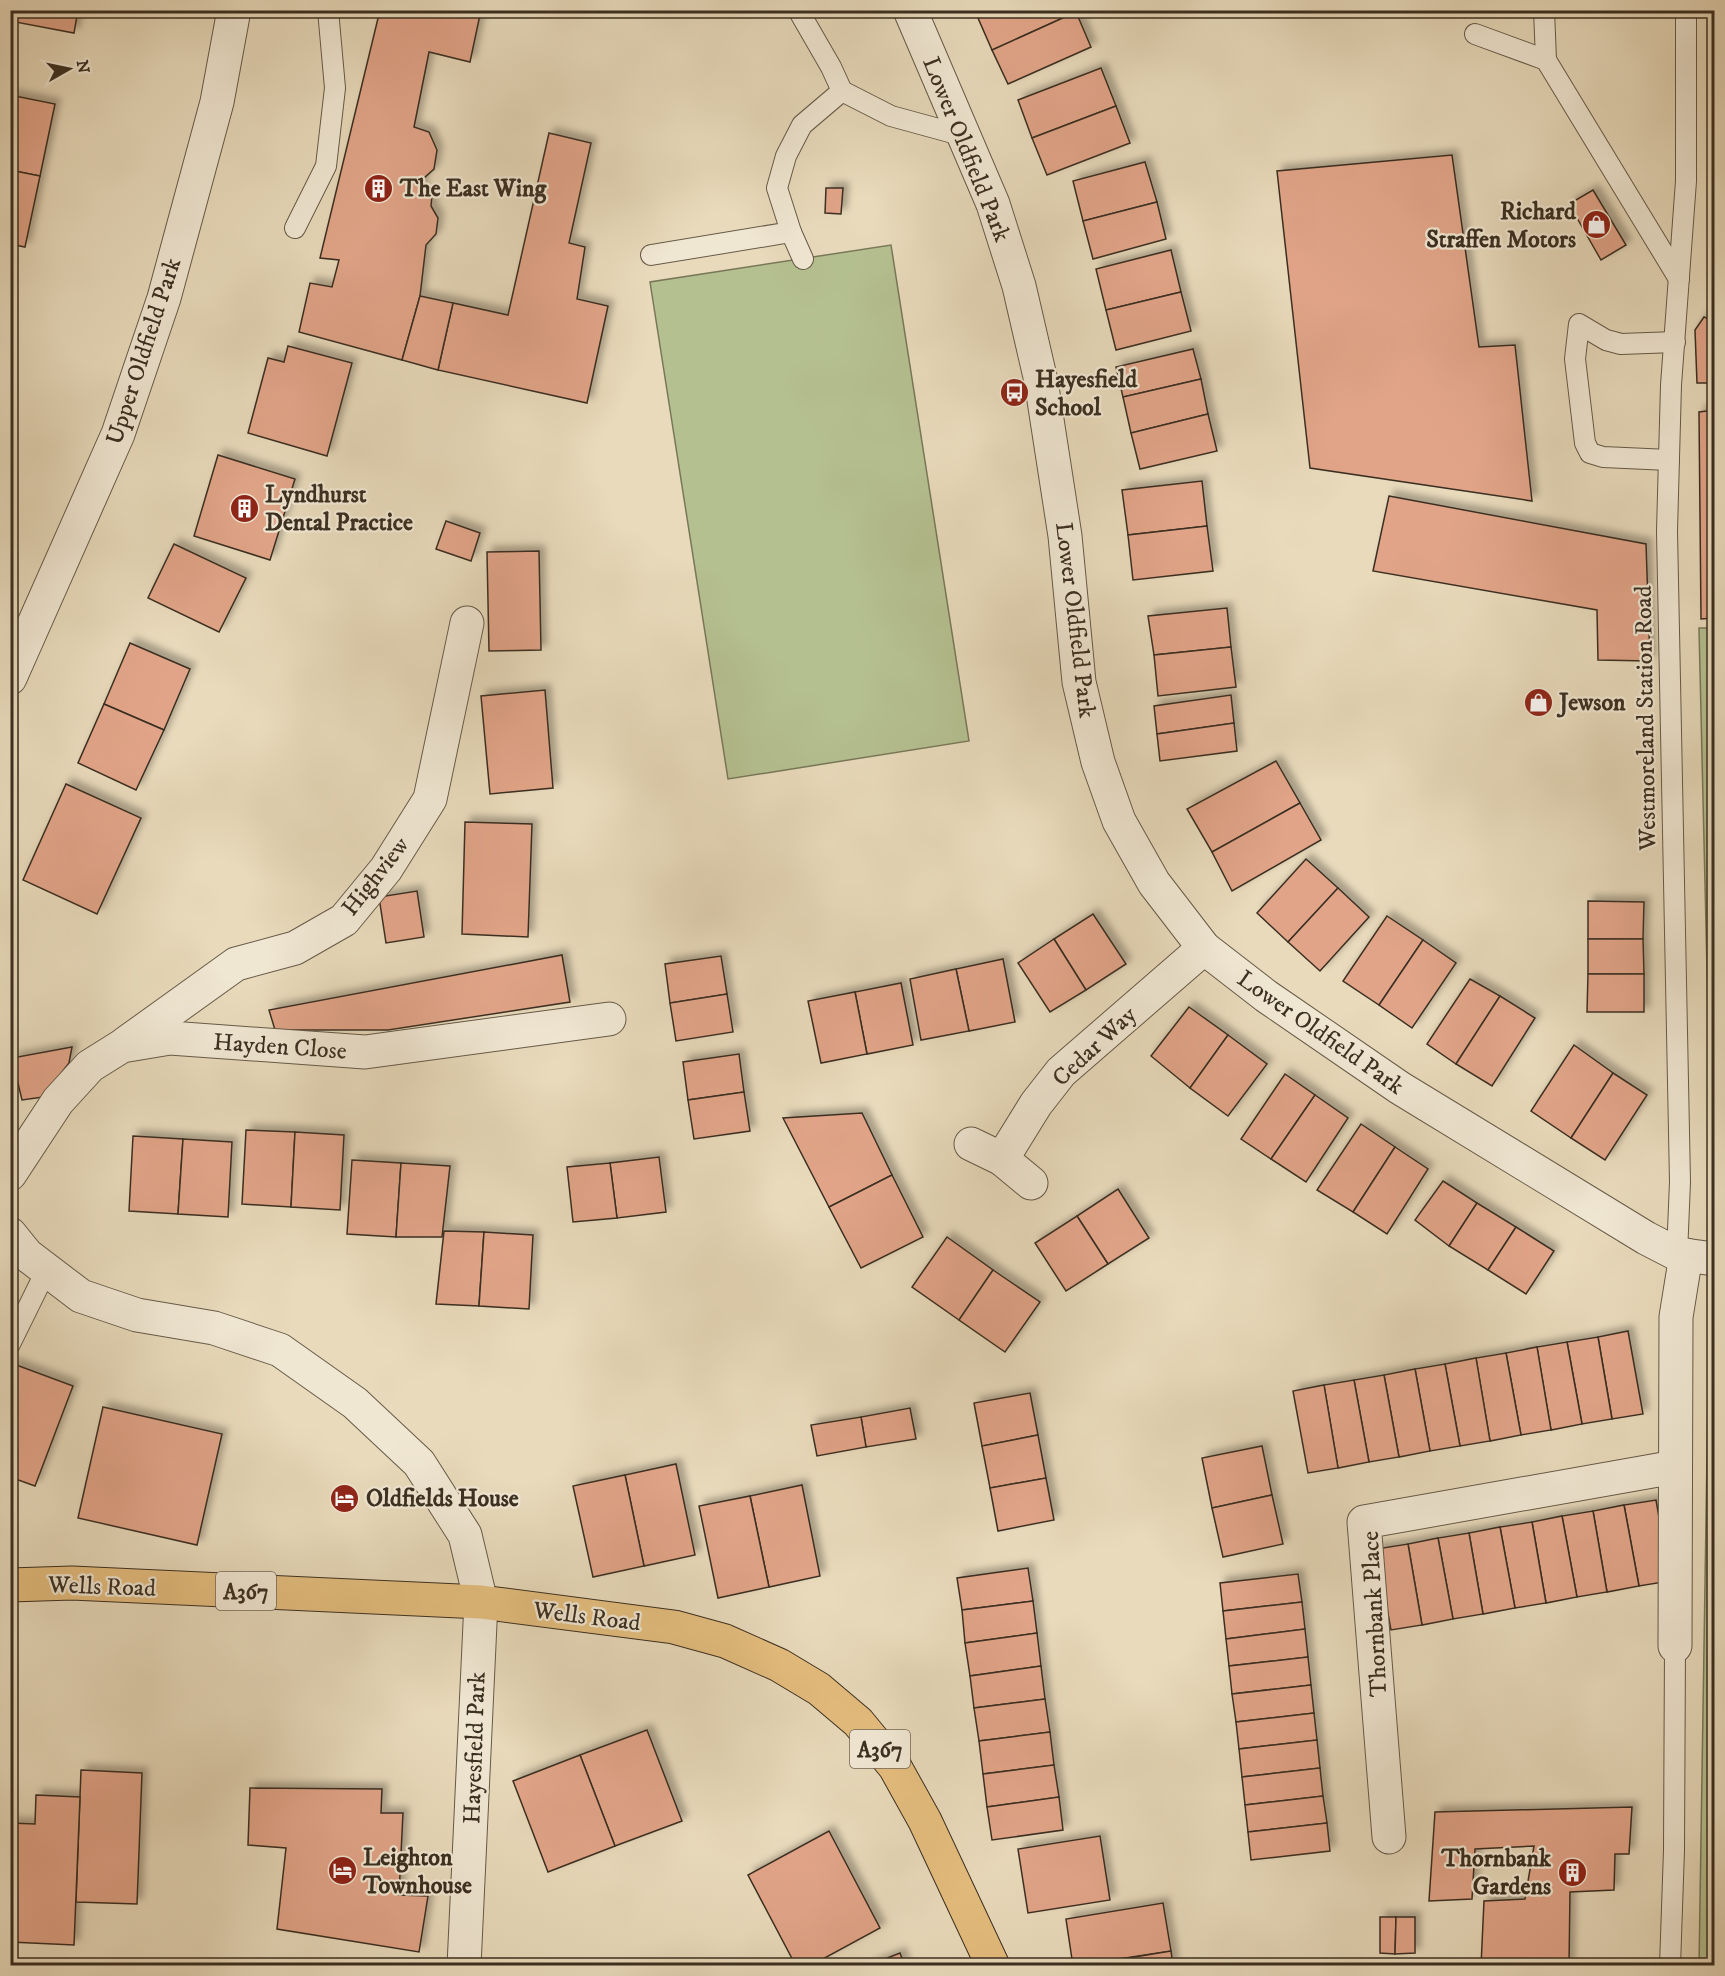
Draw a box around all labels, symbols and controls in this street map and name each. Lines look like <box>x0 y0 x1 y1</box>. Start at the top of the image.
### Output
north arrow <box>39 39 99 99</box>
street label: Lower Oldfield Park <box>915 52 1017 246</box>
text: N <box>72 59 94 75</box>
building icon: The East Wing <box>363 172 395 204</box>
place label: The East Wing <box>399 174 547 204</box>
place label: Richard Straffen Motors <box>1426 197 1577 255</box>
shop icon: Richard Straffen Motors <box>1581 209 1613 241</box>
street label: Upper Oldfield Park <box>100 254 188 449</box>
place label: Hayesfield School <box>1035 365 1138 423</box>
bus stop icon: Hayesfield School <box>998 377 1030 409</box>
place label: Lyndhurst Dental Practice <box>265 480 413 538</box>
building icon: Lyndhurst Dental Practice <box>228 492 260 524</box>
street label: Lower Oldfield Park <box>1048 521 1102 720</box>
street label: Westmoreland Station Road <box>1629 585 1663 852</box>
shop icon: Jewson <box>1522 686 1554 718</box>
place label: Jewson <box>1556 688 1626 718</box>
street label: Highview <box>336 830 416 922</box>
street label: Lower Oldfield Park <box>1231 964 1410 1102</box>
street label: Cedar Way <box>1046 1000 1143 1093</box>
street label: Hayden Close <box>212 1027 348 1067</box>
hotel icon: Oldfields House <box>329 1482 361 1514</box>
place label: Oldfields House <box>366 1484 519 1514</box>
street label: Thornbank Place <box>1356 1530 1394 1698</box>
street label: Wells Road <box>46 1570 157 1604</box>
road number: A367 <box>216 1572 276 1610</box>
street label: Wells Road <box>530 1595 642 1638</box>
street label: Hayesfield Park <box>457 1671 493 1825</box>
road number: A367 <box>850 1730 910 1768</box>
place label: Leighton Townhouse <box>362 1843 472 1901</box>
place label: Thornbank Gardens <box>1440 1844 1552 1902</box>
hotel icon: Leighton Townhouse <box>326 1855 358 1887</box>
building icon: Thornbank Gardens <box>1556 1856 1588 1888</box>

